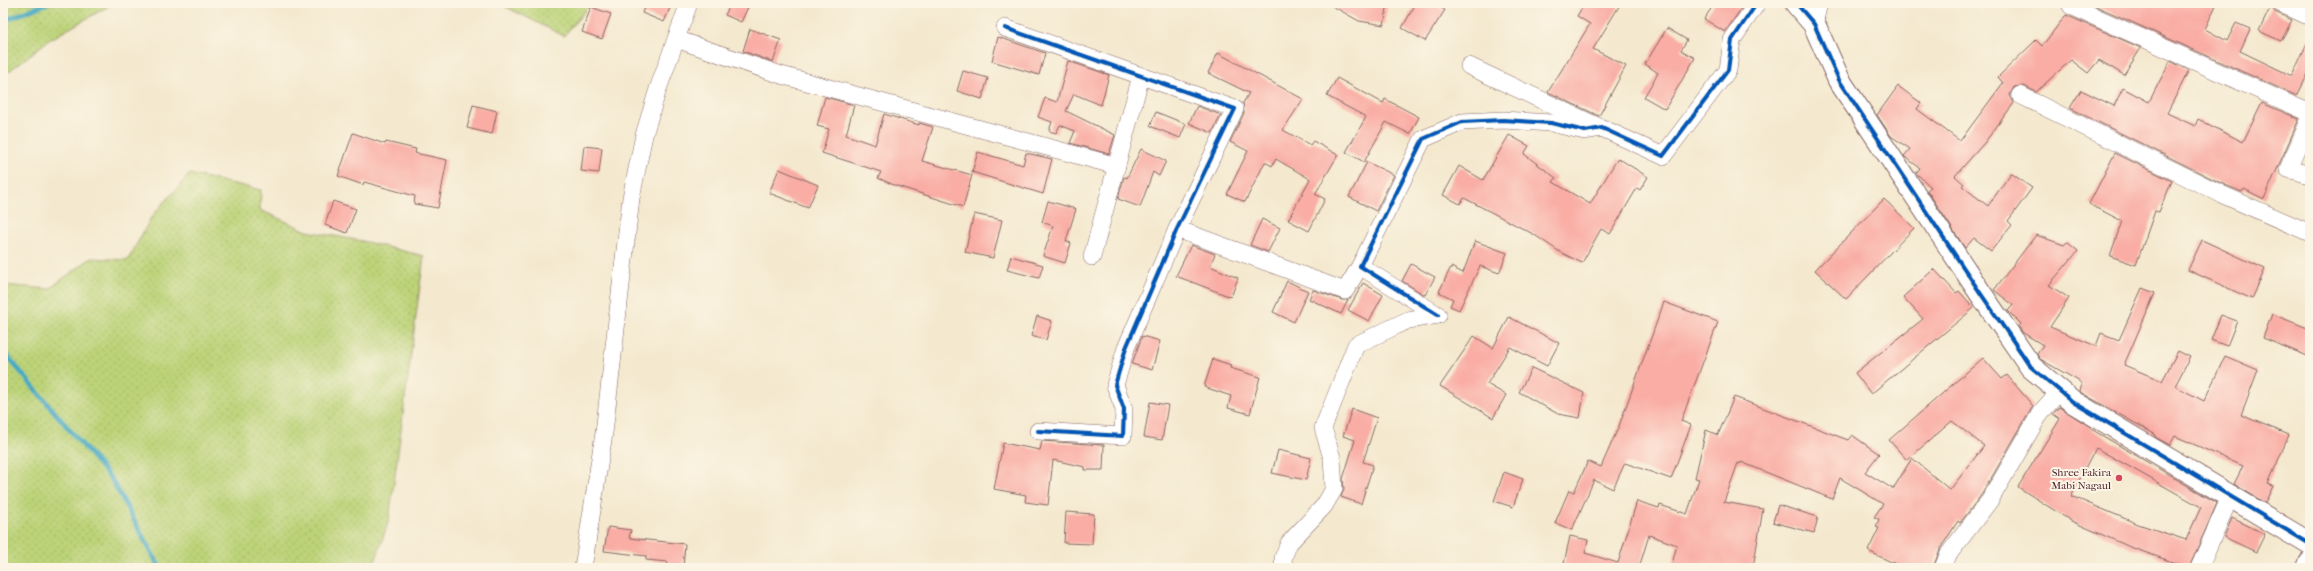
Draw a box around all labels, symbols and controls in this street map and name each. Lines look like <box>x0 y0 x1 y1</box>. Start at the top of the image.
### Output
place label: Shree Fakira Mabi Nagaul <box>2051 466 2112 492</box>
marker: Shree Fakira Mabi Nagaul <box>2114 473 2124 483</box>

